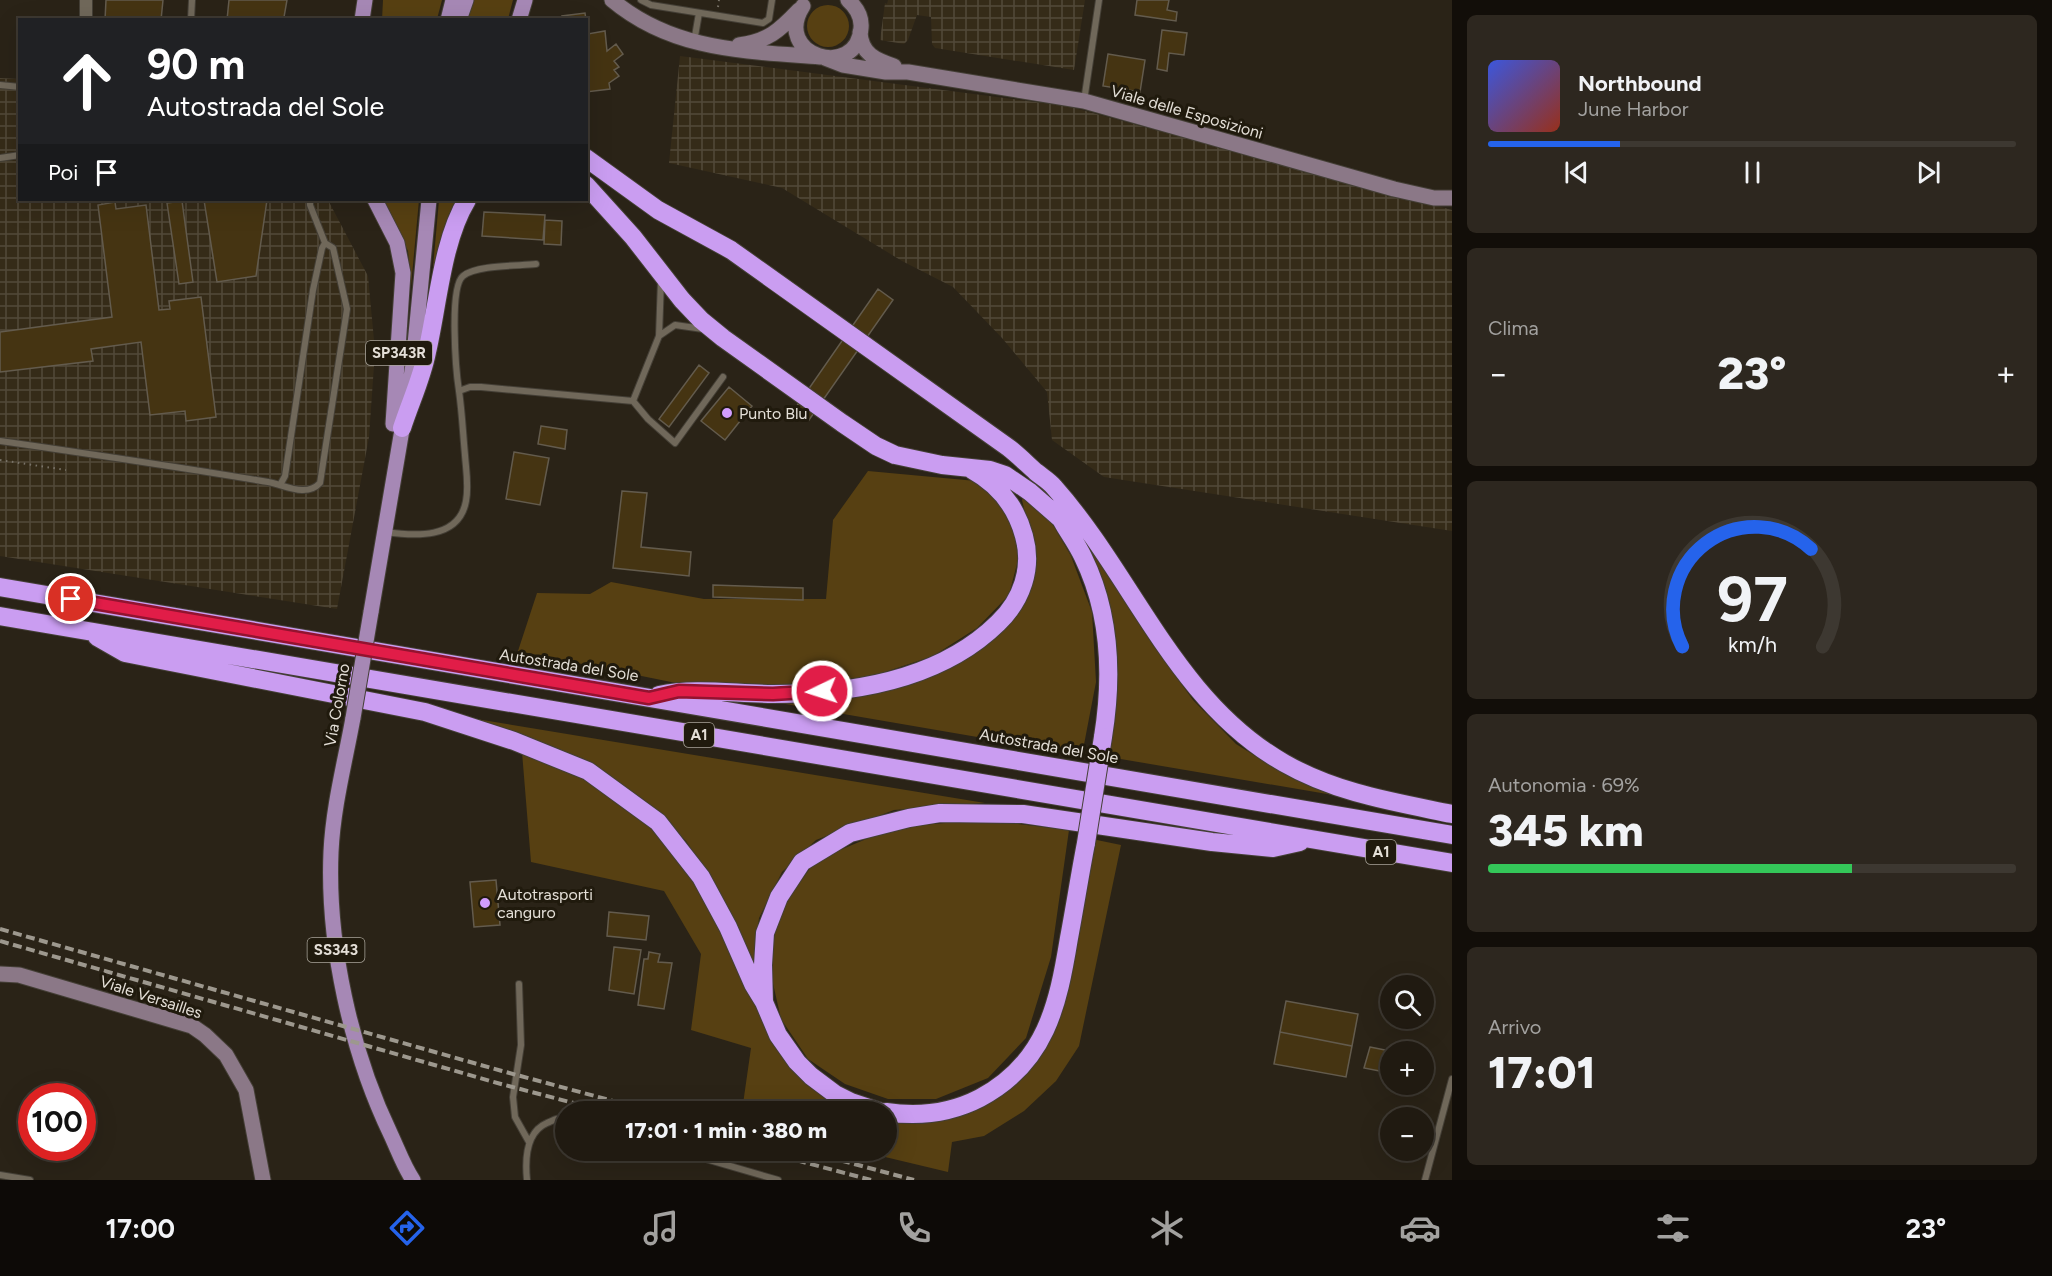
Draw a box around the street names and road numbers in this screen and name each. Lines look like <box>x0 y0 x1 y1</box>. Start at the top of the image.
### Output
street label: Viale delle Esposizioni <box>1109 81 1265 143</box>
road number: SP343R <box>366 341 432 365</box>
street label: Autostrada del Sole <box>498 645 640 685</box>
street label: Via Colorno <box>320 662 354 748</box>
road number: A1 <box>684 723 714 747</box>
street label: Autostrada del Sole <box>978 724 1120 768</box>
road number: A1 <box>1366 840 1396 864</box>
road number: SS343 <box>308 938 364 962</box>
street label: Viale Versailles <box>98 972 204 1022</box>

